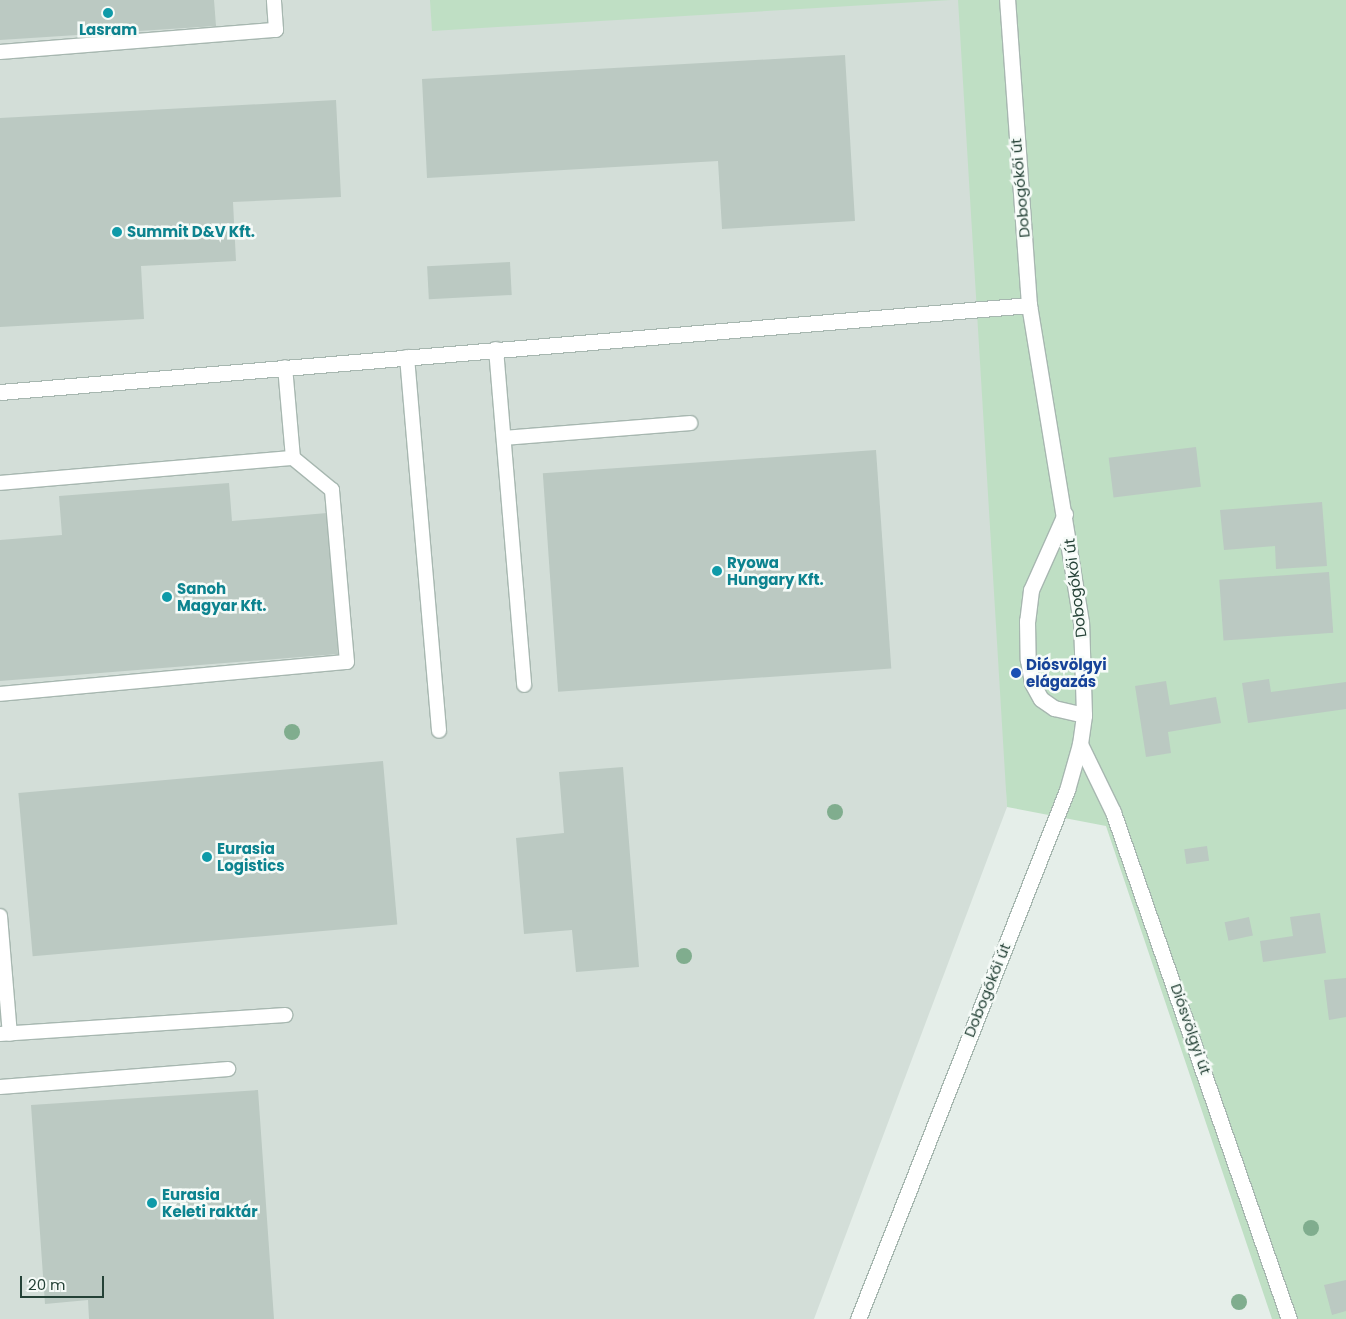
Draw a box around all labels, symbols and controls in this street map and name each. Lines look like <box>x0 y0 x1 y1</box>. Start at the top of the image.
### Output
marker: Lasram <box>102 7 114 19</box>
place label: Lasram <box>79 21 137 39</box>
street label: Dobogókői út <box>1007 138 1033 238</box>
place label: Summit D&V Kft. <box>127 223 255 241</box>
marker: Summit D&V Kft. <box>111 226 123 238</box>
street label: Dobogókői út <box>1060 537 1090 639</box>
place label: Ryowa Hungary Kft. <box>727 553 824 588</box>
marker: Ryowa Hungary Kft. <box>711 565 723 577</box>
place label: Sanoh Magyar Kft. <box>177 579 267 614</box>
marker: Sanoh Magyar Kft. <box>161 591 173 603</box>
place label: Diósvölgyi elágazás <box>1026 655 1107 690</box>
marker: Diósvölgyi elágazás <box>1010 667 1022 679</box>
place label: Eurasia Logistics <box>217 839 285 874</box>
marker: Eurasia Logistics <box>201 851 213 863</box>
street label: Dobogókői út <box>960 940 1014 1040</box>
street label: Diósvölgyi út <box>1167 981 1215 1077</box>
place label: Eurasia Keleti raktár <box>162 1185 258 1220</box>
marker: Eurasia Keleti raktár <box>146 1197 158 1209</box>
scale bar <box>22 1266 106 1298</box>
text: 20 m <box>28 1274 66 1295</box>

